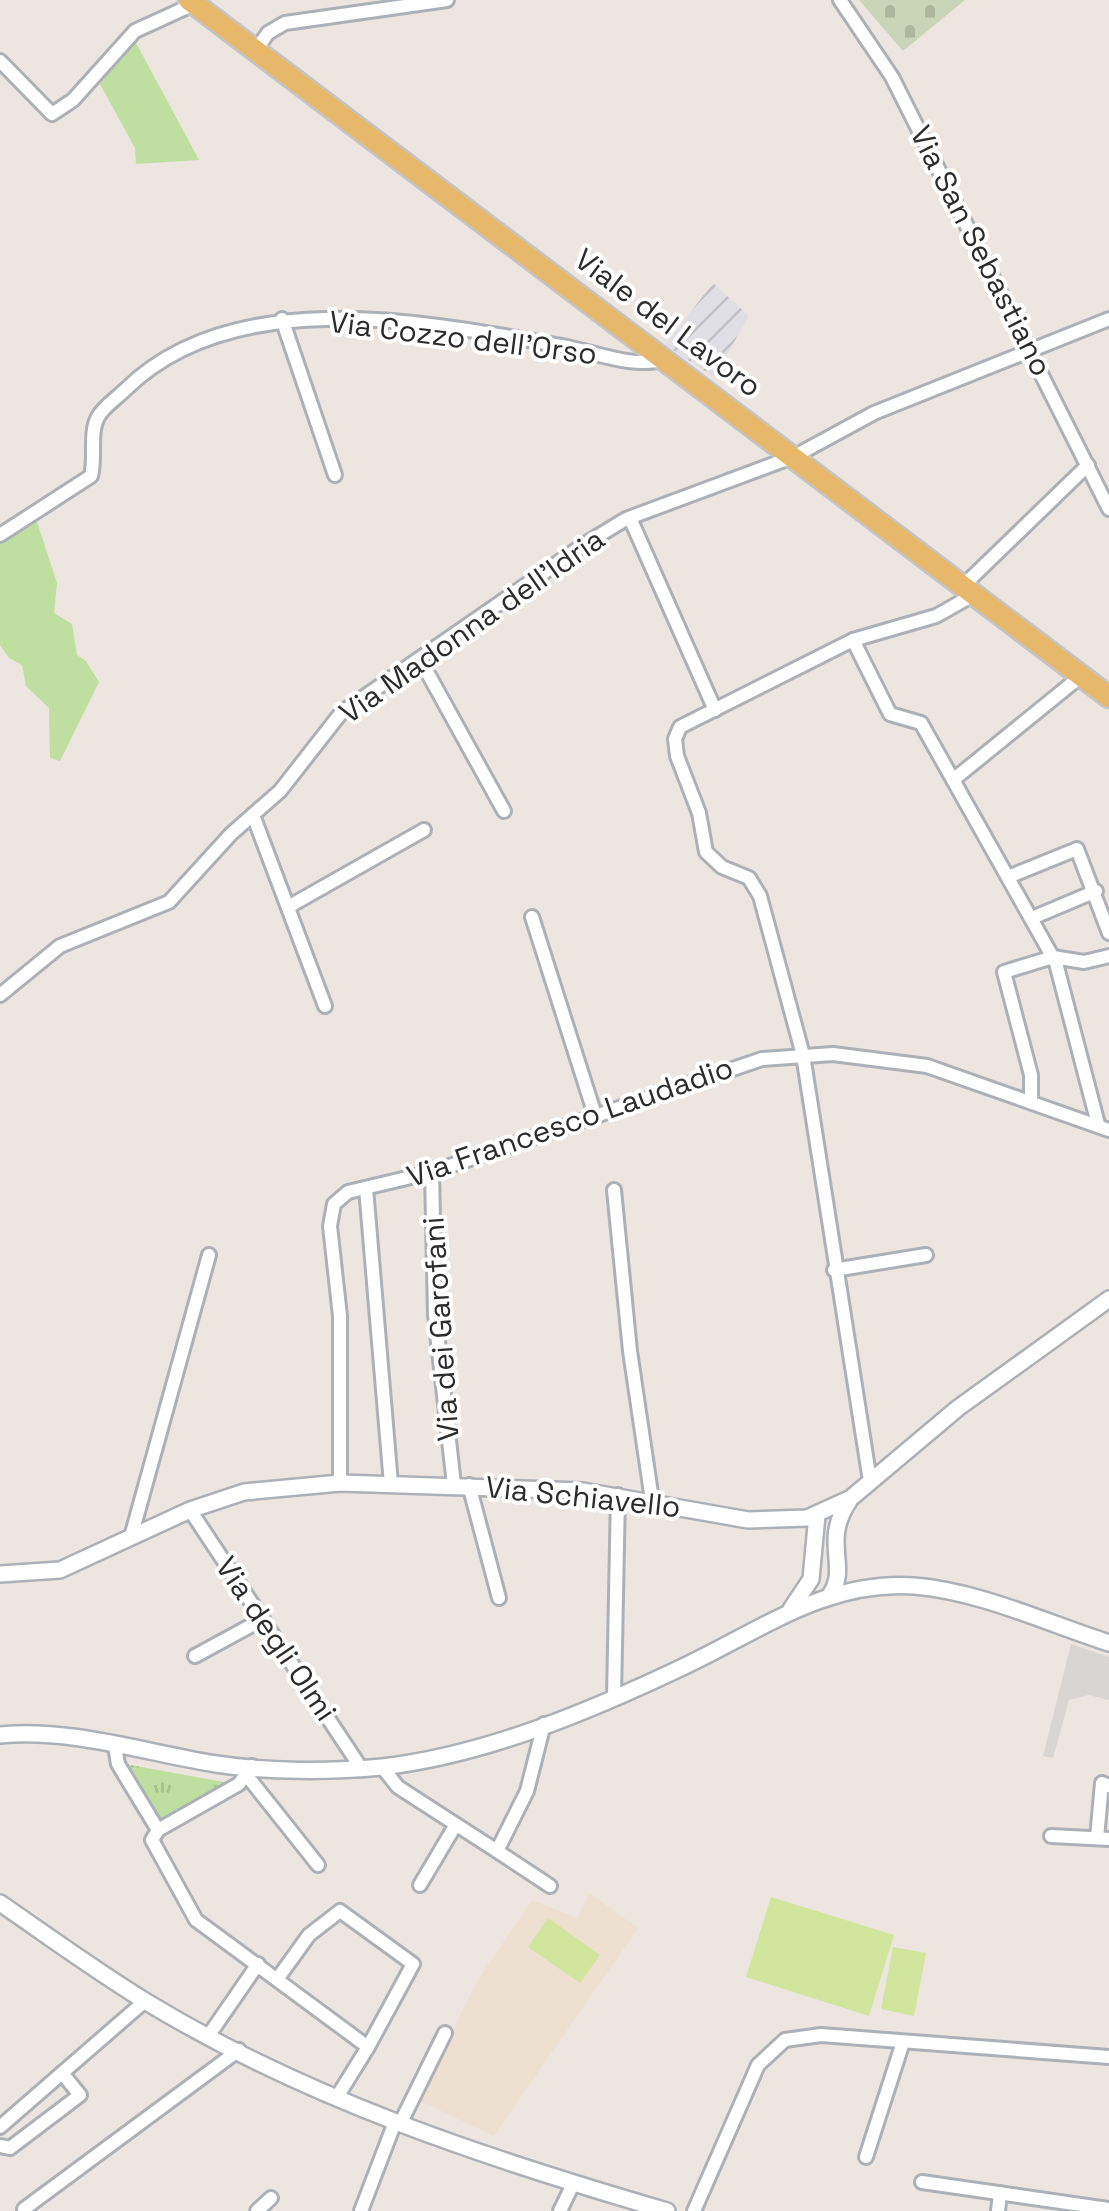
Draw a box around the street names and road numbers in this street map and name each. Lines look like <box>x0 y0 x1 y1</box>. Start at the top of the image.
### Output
street label: Via San Sebastiano <box>901 119 1061 383</box>
street label: Viale del Lavoro <box>567 240 770 406</box>
street label: Via Cozzo dell'Orso <box>327 302 599 373</box>
street label: Via Madonna dell'Idria <box>331 519 612 732</box>
street label: Via Francesco Laudadio <box>402 1047 738 1196</box>
street label: Via dei Garofani <box>413 1216 468 1443</box>
street label: Via Schiavello <box>484 1467 683 1526</box>
street label: Via degli Olmi <box>207 1549 346 1728</box>

